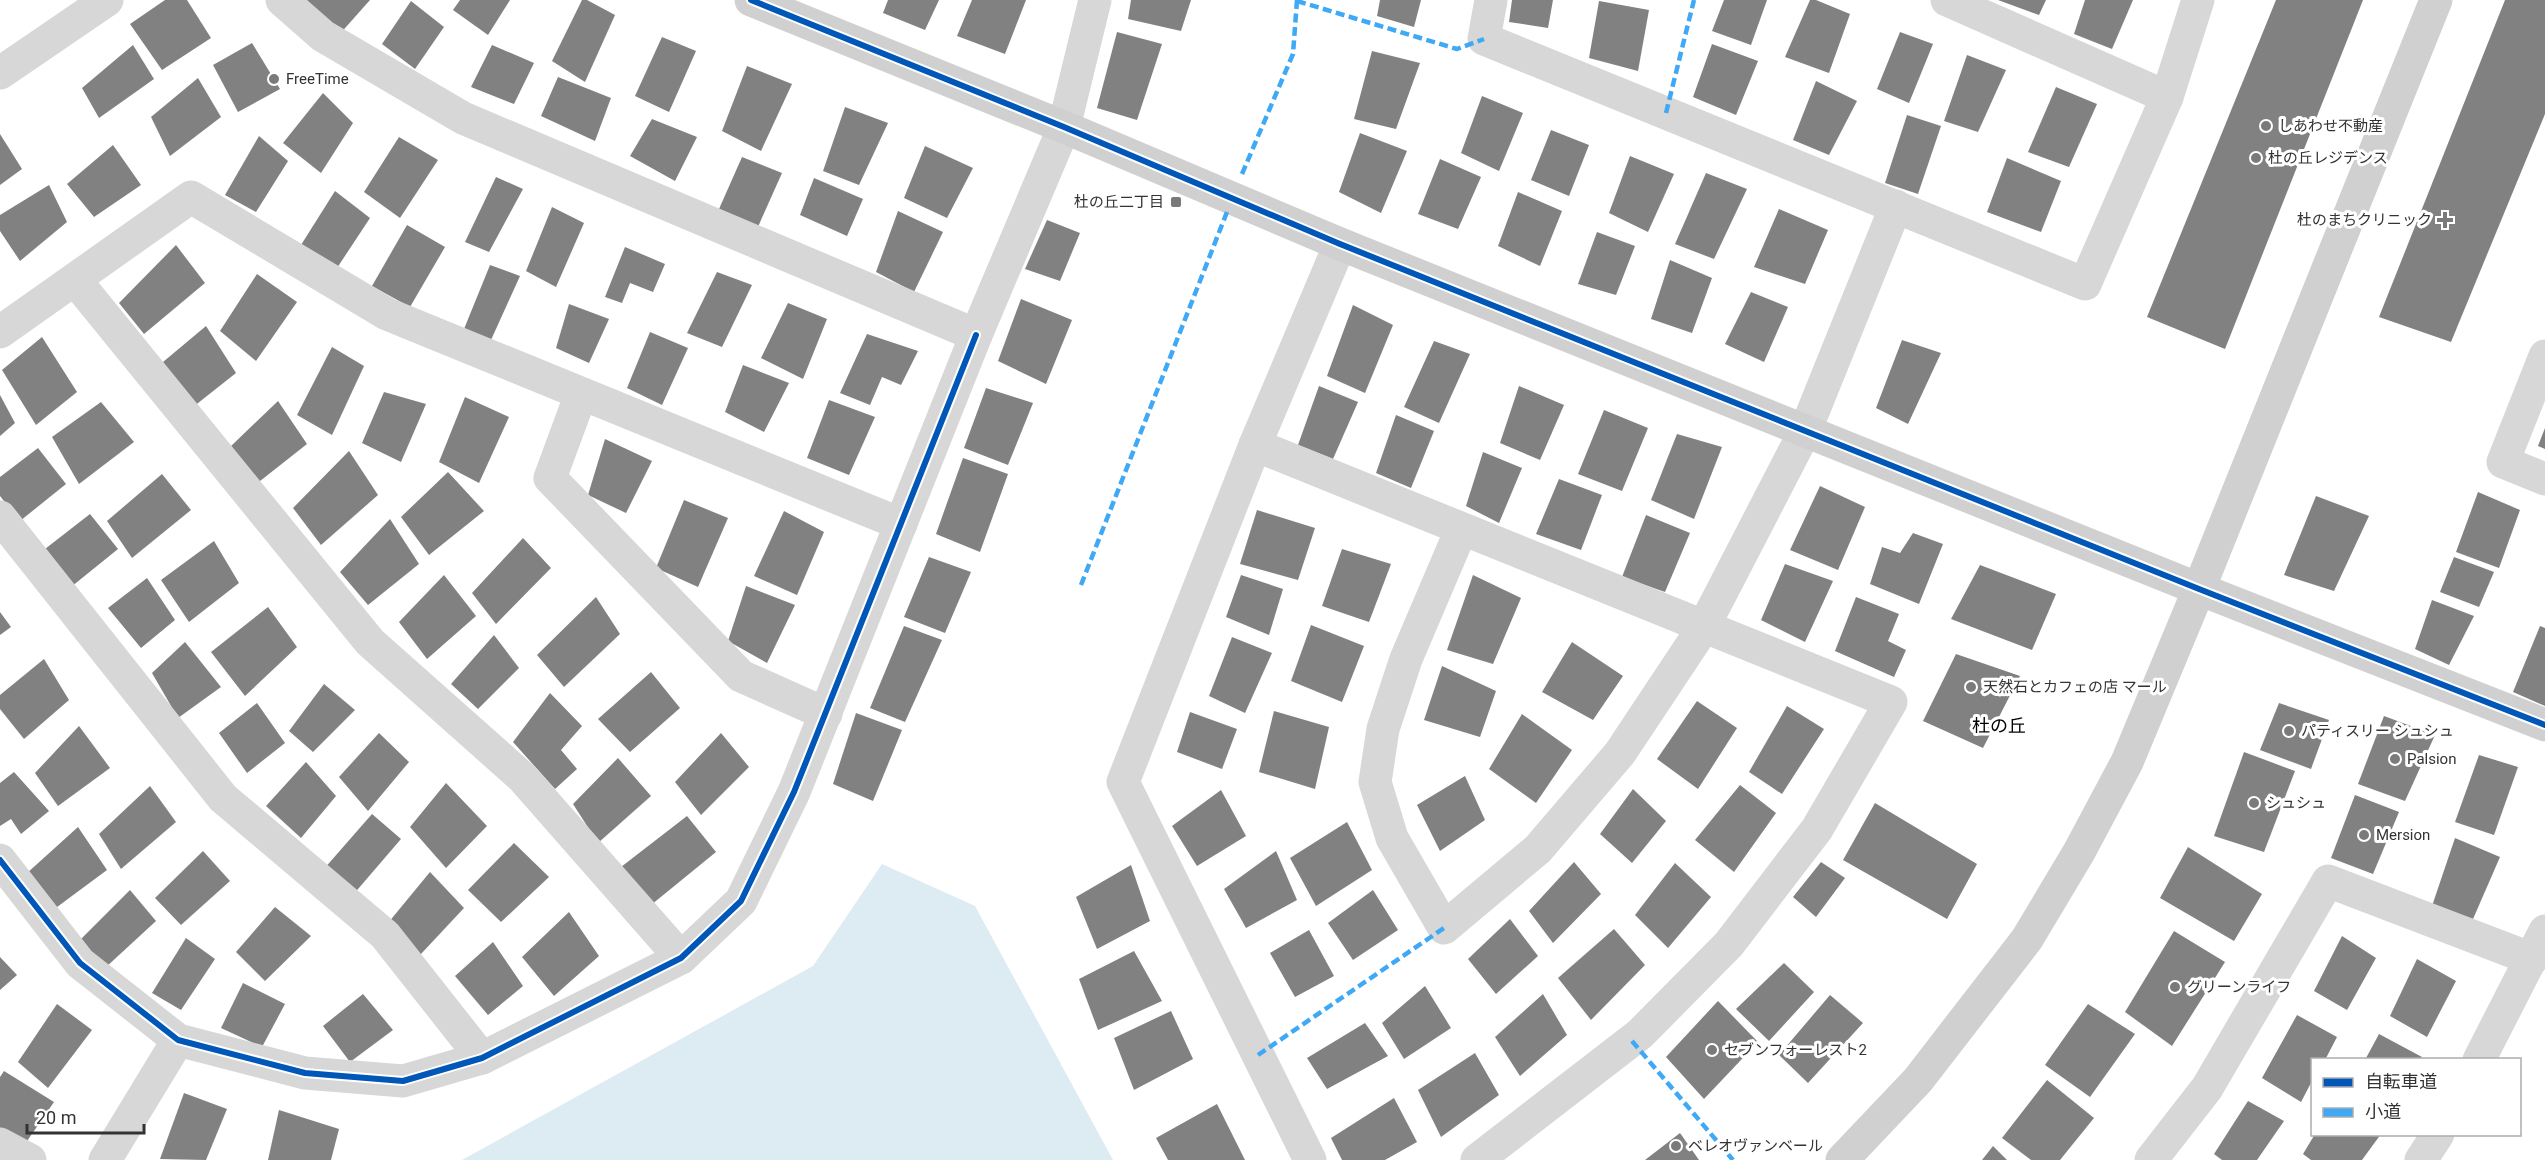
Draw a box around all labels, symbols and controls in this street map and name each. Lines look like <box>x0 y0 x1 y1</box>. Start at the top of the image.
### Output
place label: FreeTime <box>286 70 349 88</box>
marker: FreeTime <box>267 72 281 86</box>
place label: しあわせ不動産 <box>2278 117 2383 135</box>
marker: しあわせ不動産 <box>2259 119 2273 133</box>
place label: 杜の丘レジデンス <box>2268 149 2388 167</box>
marker: 杜の丘レジデンス <box>2249 151 2263 165</box>
place label: 杜の丘二丁目 <box>1074 193 1164 211</box>
marker: 杜の丘二丁目 <box>1169 195 1183 209</box>
place label: 杜のまちクリニック <box>2297 211 2432 229</box>
marker: 杜のまちクリニック <box>2436 211 2454 229</box>
place label: 天然石とカフェの店 マール <box>1983 678 2167 696</box>
marker: 天然石とカフェの店 マール <box>1964 680 1978 694</box>
district label: 杜の丘 <box>1972 715 2026 736</box>
place label: パティスリー シュシュ <box>2301 722 2454 740</box>
marker: パティスリー シュシュ <box>2282 724 2296 738</box>
place label: Palsion <box>2407 750 2456 768</box>
marker: Palsion <box>2388 752 2402 766</box>
place label: シュシュ <box>2266 794 2326 812</box>
marker: シュシュ <box>2247 796 2261 810</box>
place label: Mersion <box>2376 826 2430 844</box>
marker: Mersion <box>2357 828 2371 842</box>
place label: グリーンライフ <box>2187 978 2291 996</box>
marker: グリーンライフ <box>2168 980 2182 994</box>
place label: セブンフォーレスト2 <box>1724 1041 1867 1059</box>
marker: セブンフォーレスト2 <box>1705 1043 1719 1057</box>
legend <box>2311 1058 2521 1136</box>
text: 自転車道 <box>2365 1071 2437 1092</box>
scale bar <box>27 1097 144 1135</box>
text: 小道 <box>2365 1101 2401 1122</box>
text: 20 m <box>36 1107 76 1128</box>
place label: ベレオヴァンベール <box>1688 1137 1823 1155</box>
marker: ベレオヴァンベール <box>1669 1139 1683 1153</box>

